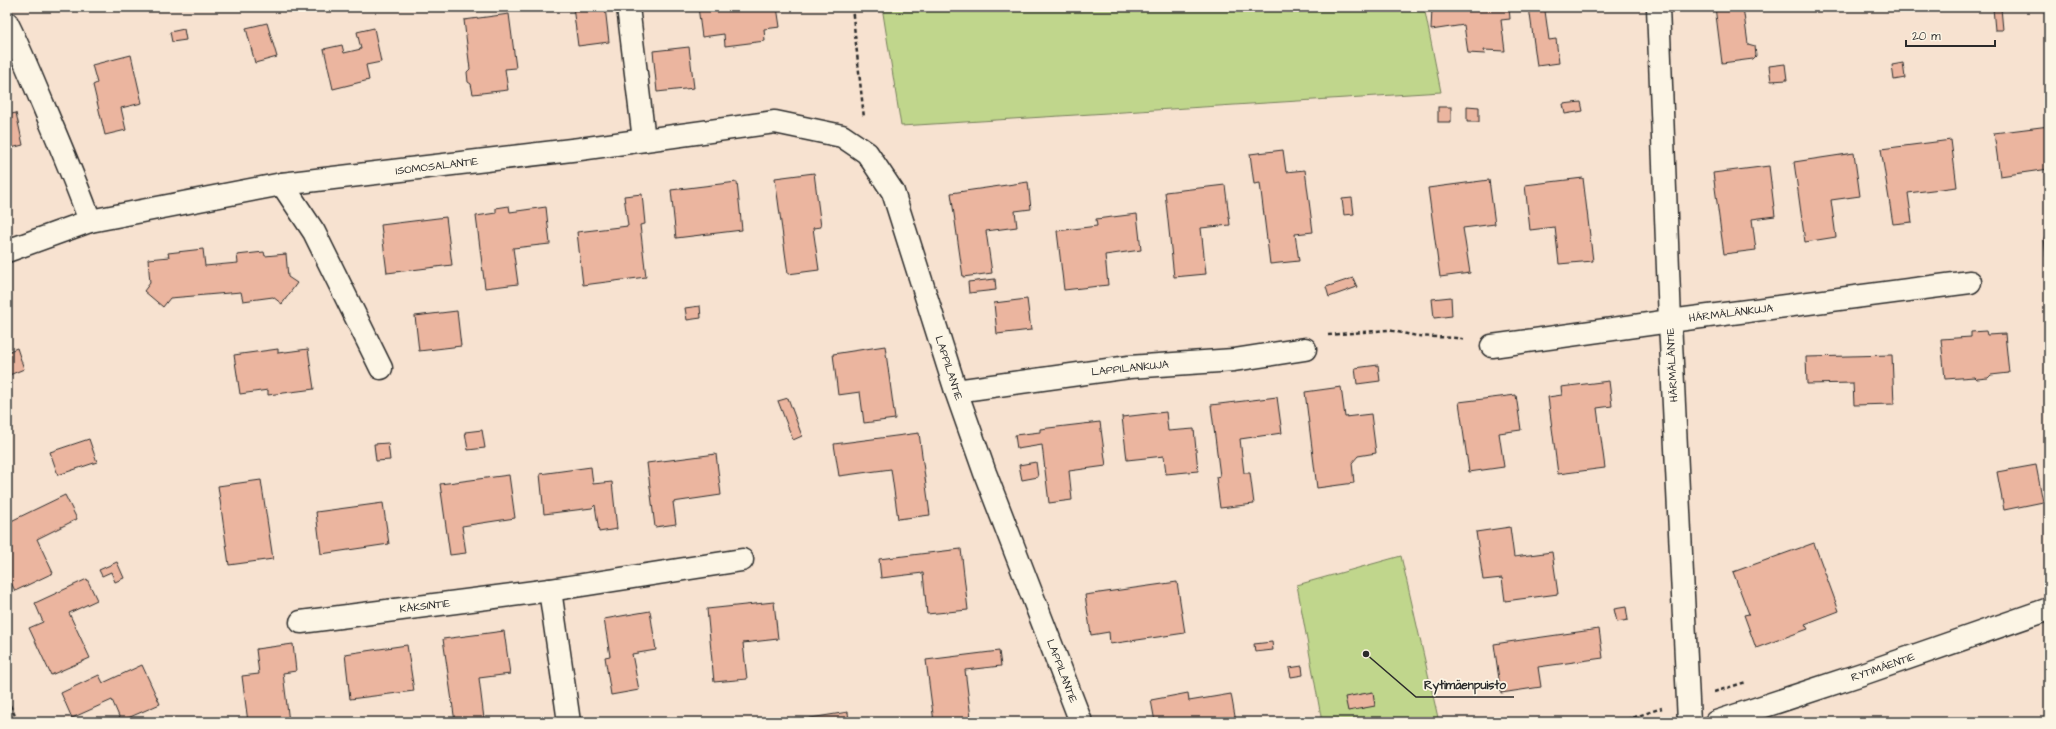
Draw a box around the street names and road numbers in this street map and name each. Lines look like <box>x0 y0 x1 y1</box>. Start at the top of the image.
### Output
street label: ISOMOSALANTIE <box>395 153 480 179</box>
street label: HÄRMÄLÄNKUJA <box>1688 300 1774 326</box>
street label: HÄRMÄLÄNTIE <box>1663 327 1681 402</box>
street label: LAPPILANTIE <box>932 334 967 403</box>
street label: LAPPILANKUJA <box>1091 356 1169 380</box>
street label: KÅKSINTIE <box>399 595 452 617</box>
street label: LAPPILANTIE <box>1043 637 1081 705</box>
street label: RYTIMÄENTIE <box>1849 649 1917 685</box>

